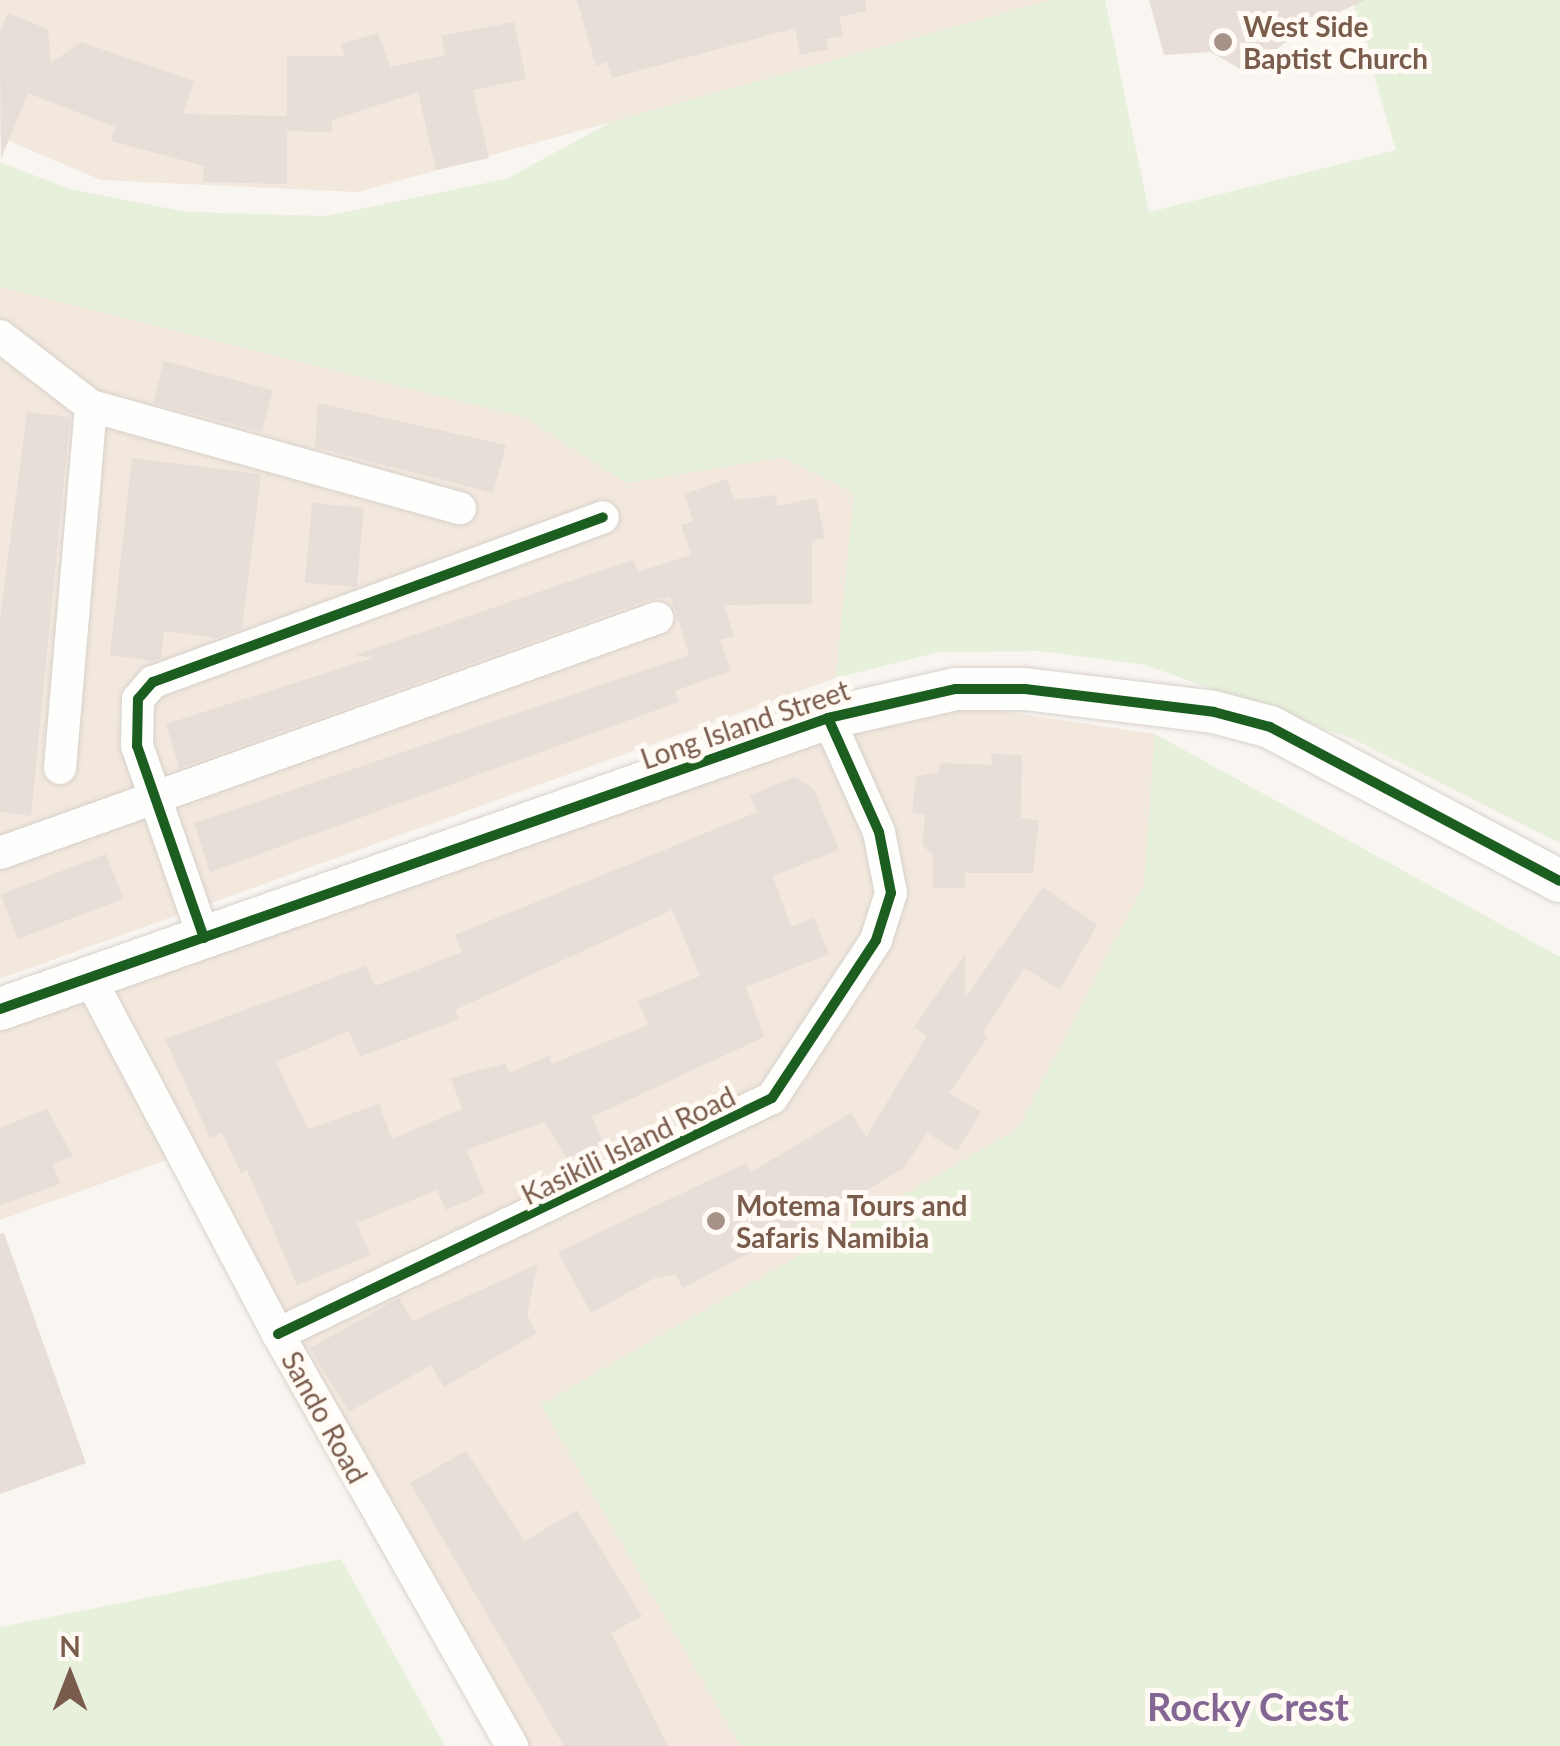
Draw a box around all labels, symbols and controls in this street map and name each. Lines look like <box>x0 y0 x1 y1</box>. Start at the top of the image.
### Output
place label: West Side Baptist Church <box>1243 9 1428 75</box>
marker: West Side Baptist Church <box>1212 31 1234 53</box>
street label: Long Island Street <box>636 672 854 776</box>
street label: Kasikili Island Road <box>516 1079 740 1211</box>
place label: Motema Tours and Safaris Namibia <box>736 1188 968 1254</box>
marker: Motema Tours and Safaris Namibia <box>705 1210 727 1232</box>
street label: Sando Road <box>275 1345 375 1489</box>
north arrow <box>20 1626 120 1726</box>
text: N <box>59 1629 81 1663</box>
district label: Rocky Crest <box>1147 1684 1349 1730</box>

